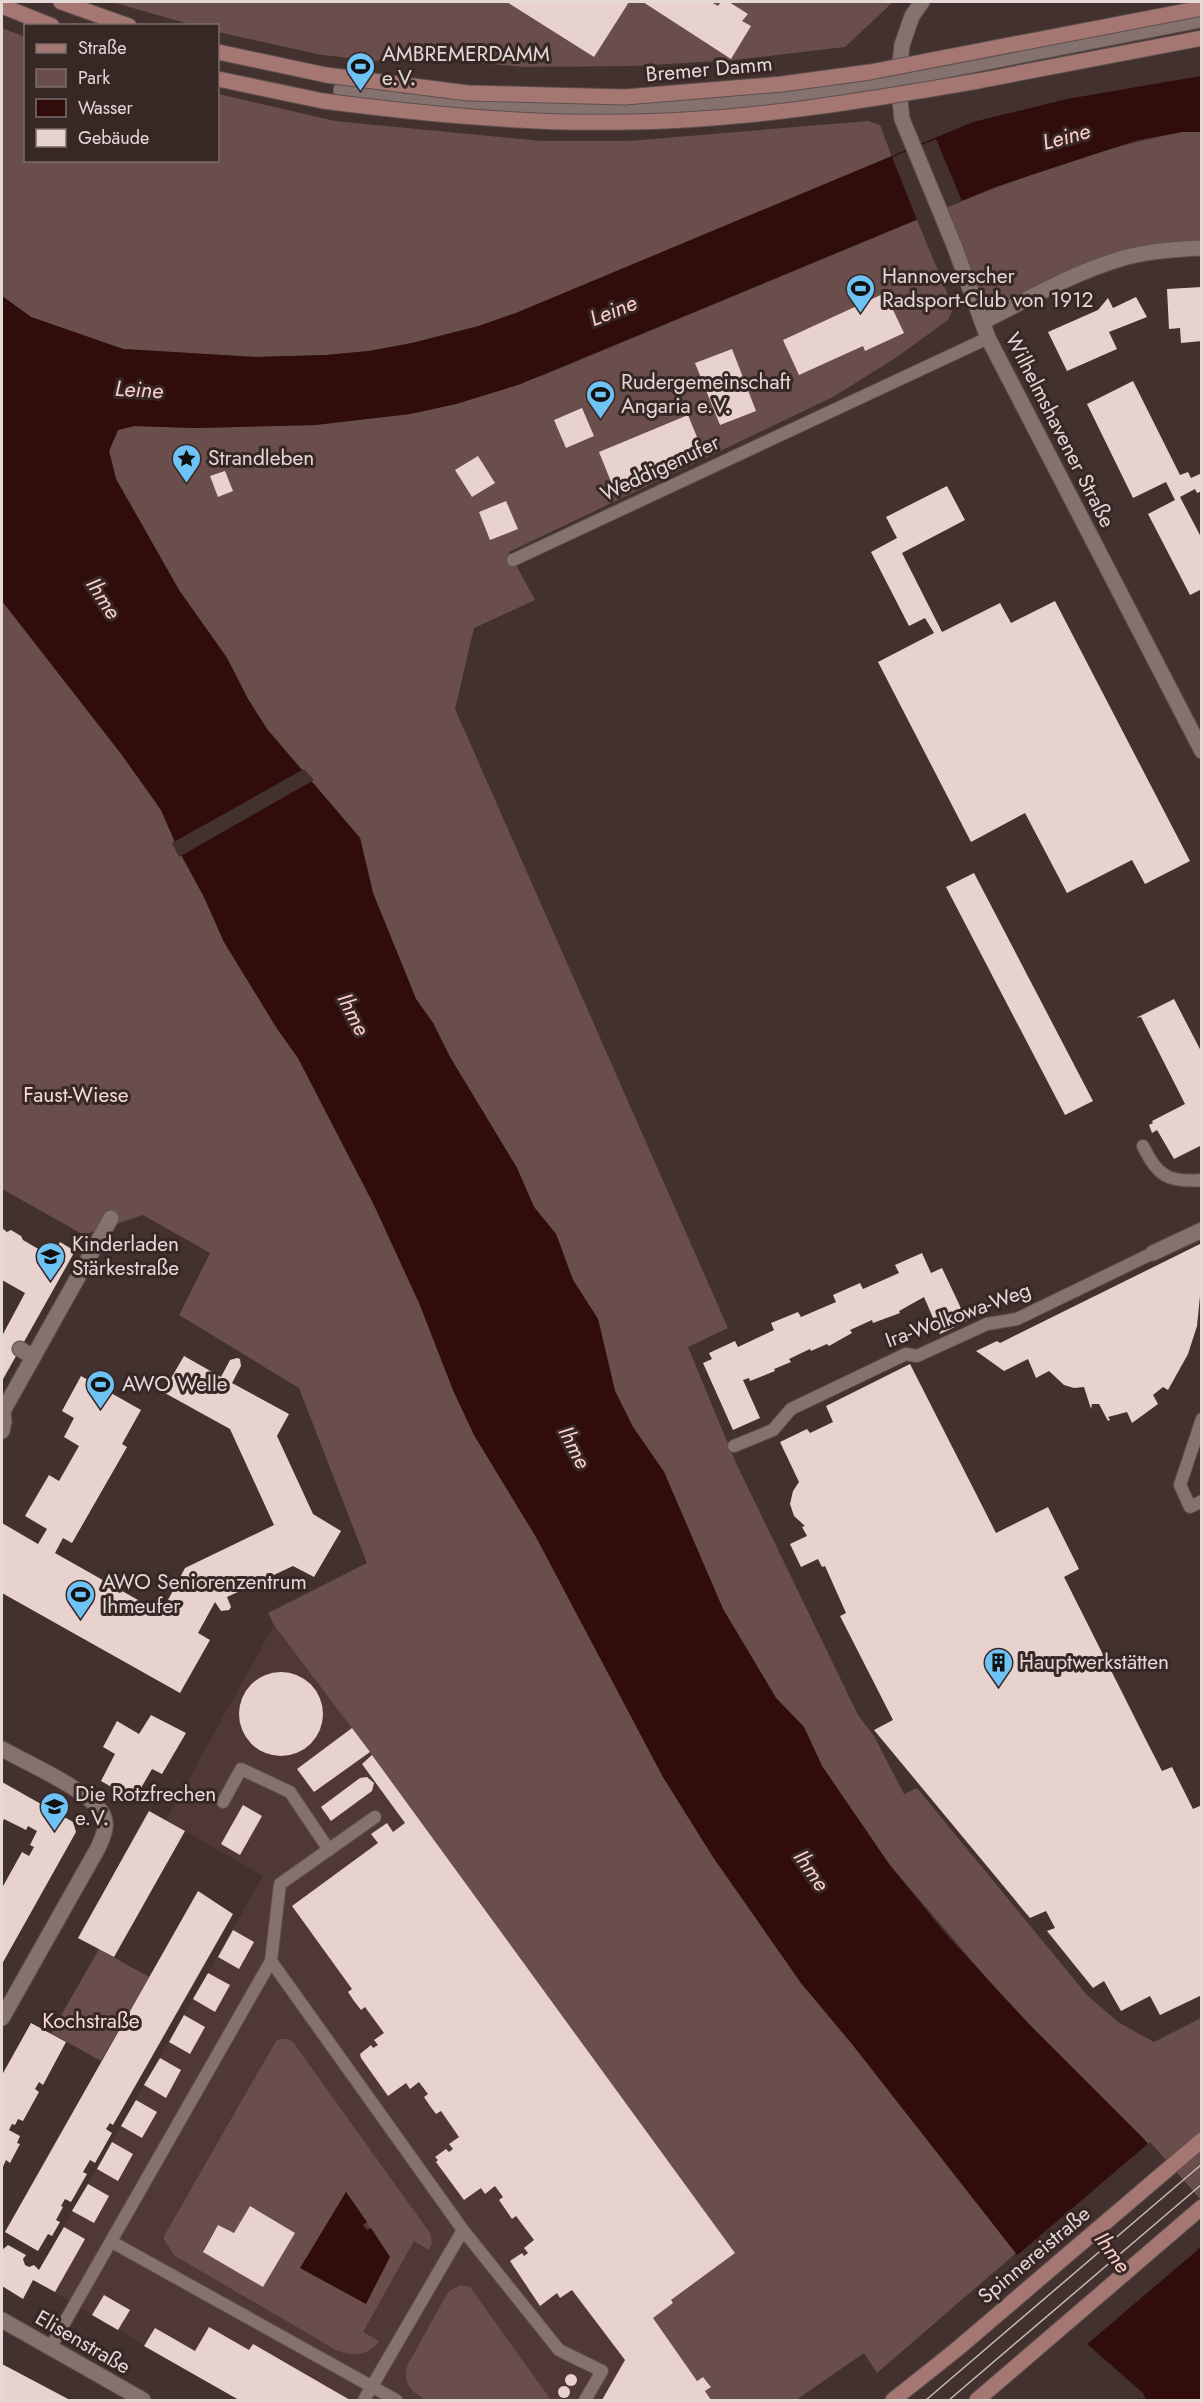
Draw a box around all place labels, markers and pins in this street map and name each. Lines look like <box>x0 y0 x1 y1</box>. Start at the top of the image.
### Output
place label: AMBREMERDAMM e.V. <box>382 39 550 93</box>
sports icon: AMBREMERDAMM e.V. <box>345 50 377 92</box>
place label: Hannoverscher Radsport-Club von 1912 <box>882 261 1094 315</box>
sports icon: Hannoverscher Radsport-Club von 1912 <box>845 272 877 314</box>
place label: Rudergemeinschaft Angaria e.V. <box>621 367 791 421</box>
sports icon: Rudergemeinschaft Angaria e.V. <box>584 378 616 420</box>
place icon: Strandleben <box>171 442 203 484</box>
place label: Strandleben <box>208 443 314 473</box>
place label: Kinderladen Stärkestraße <box>72 1229 179 1283</box>
school or university icon: Kinderladen Stärkestraße <box>35 1240 67 1282</box>
sports icon: AWO Welle <box>85 1368 117 1410</box>
place label: AWO Welle <box>122 1369 228 1399</box>
place label: AWO Seniorenzentrum Ihmeufer <box>102 1567 307 1621</box>
sports icon: AWO Seniorenzentrum Ihmeufer <box>65 1578 97 1620</box>
building icon: Hauptwerkstätten <box>982 1646 1014 1688</box>
place label: Hauptwerkstätten <box>1019 1647 1169 1677</box>
place label: Die Rotzfrechen e.V. <box>75 1779 216 1833</box>
school or university icon: Die Rotzfrechen e.V. <box>38 1790 70 1832</box>

